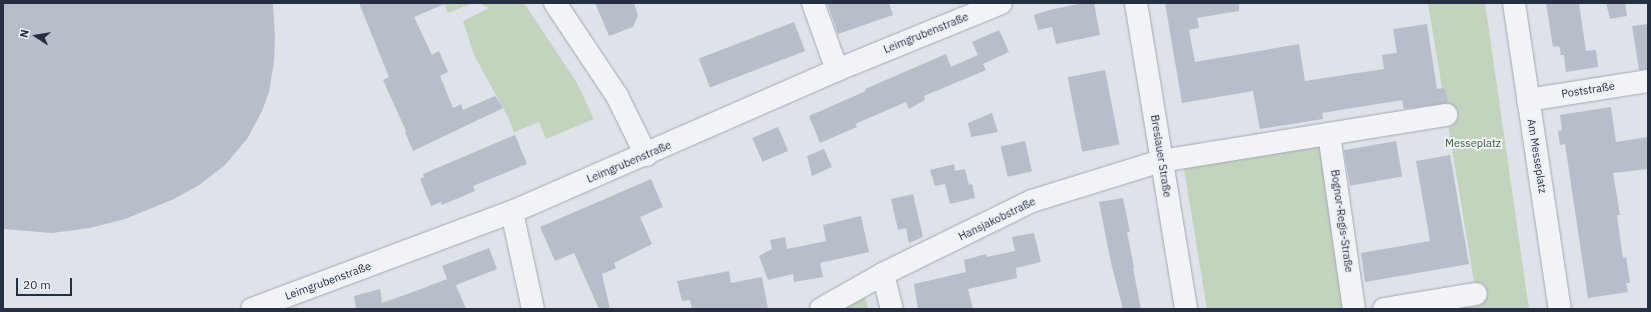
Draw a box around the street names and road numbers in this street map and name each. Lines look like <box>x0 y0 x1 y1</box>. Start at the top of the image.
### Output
street label: Leimgrubenstraße <box>882 10 970 56</box>
street label: Poststraße <box>1560 79 1616 101</box>
street label: Breslauer Straße <box>1148 114 1174 198</box>
street label: Am Messeplatz <box>1525 118 1549 194</box>
street label: Leimgrubenstraße <box>585 138 673 186</box>
street label: Bognor-Regis-Straße <box>1328 169 1356 273</box>
street label: Hansjakobstraße <box>956 195 1038 243</box>
street label: Leimgrubenstraße <box>283 259 373 303</box>

